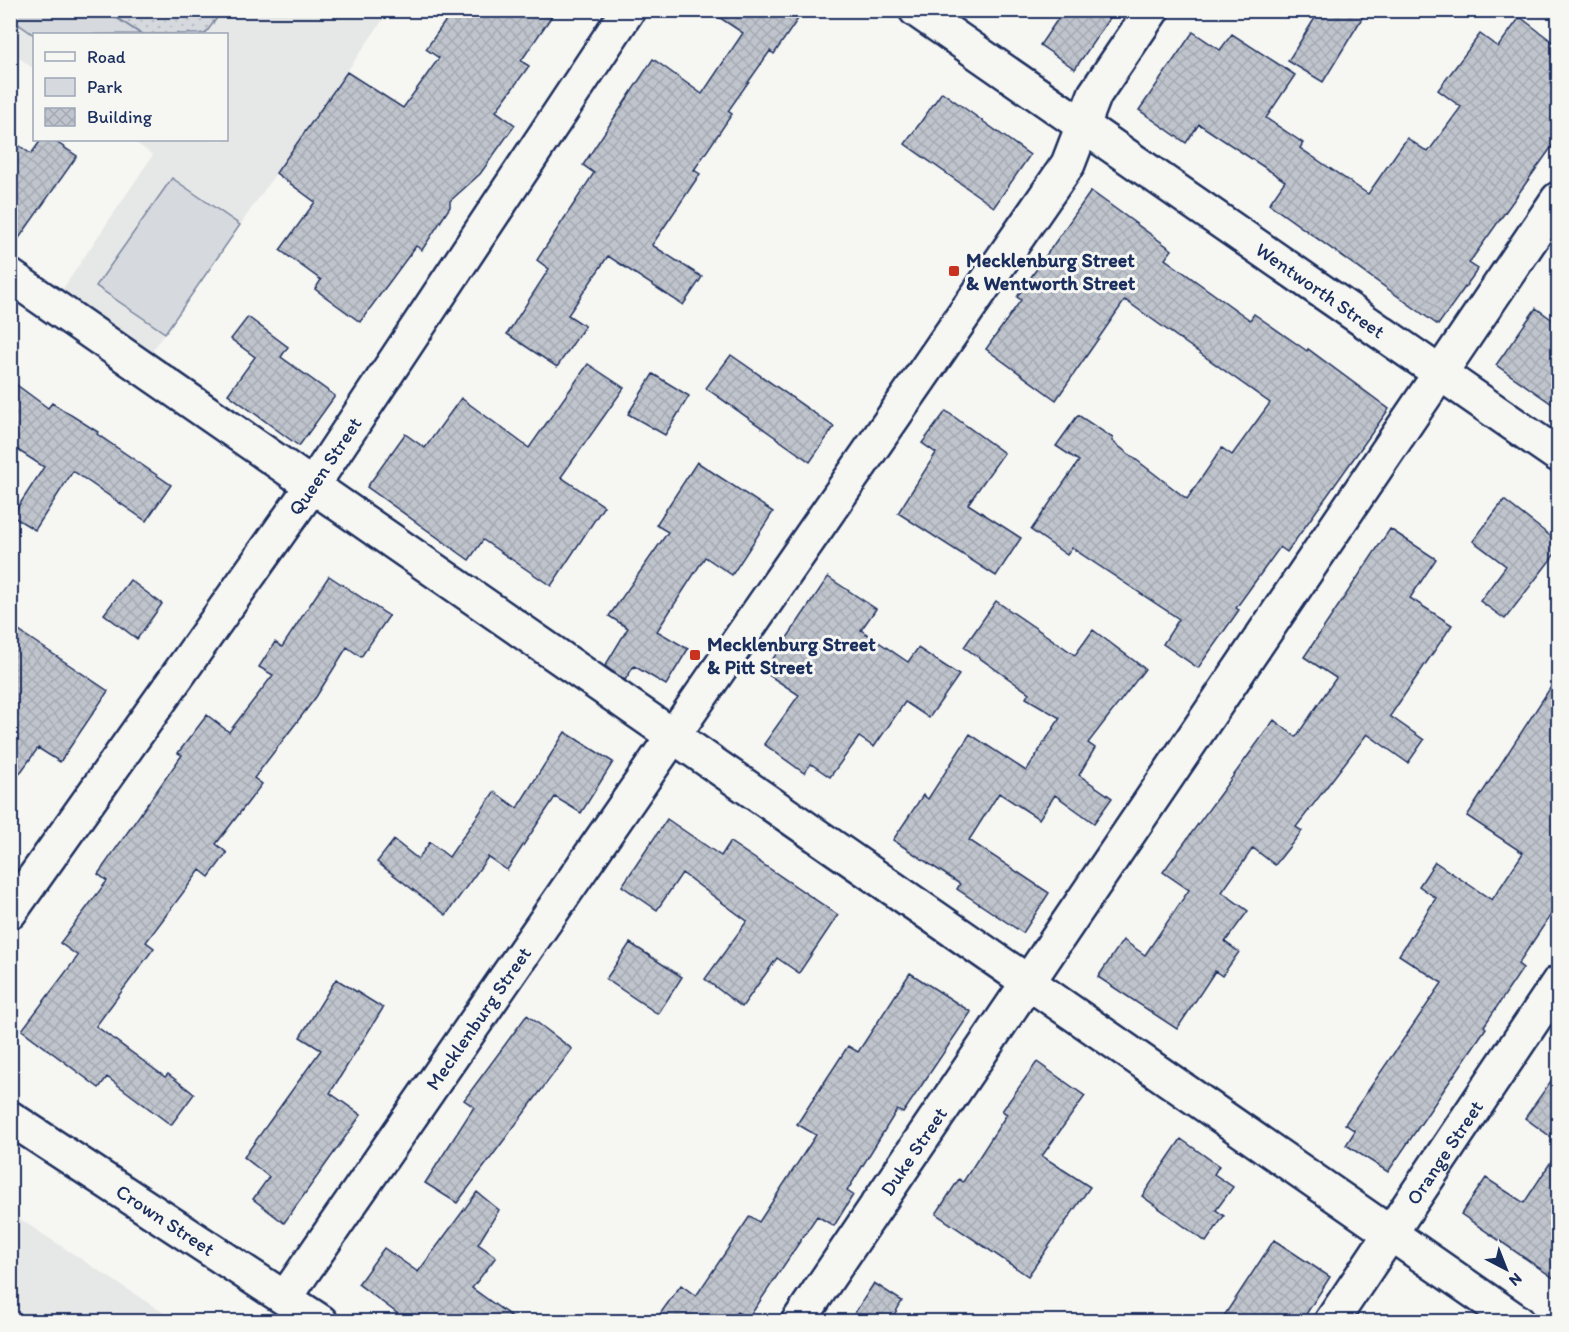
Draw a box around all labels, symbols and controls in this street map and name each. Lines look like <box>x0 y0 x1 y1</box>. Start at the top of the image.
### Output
legend <box>33 33 228 141</box>
text: Road <box>87 46 126 68</box>
text: Park <box>87 76 122 98</box>
text: Building <box>87 106 153 128</box>
street label: Wentworth Street <box>1251 237 1390 343</box>
place label: Mecklenburg Street & Wentworth Street <box>966 248 1136 295</box>
marker: Mecklenburg Street & Wentworth Street <box>947 264 961 278</box>
street label: Queen Street <box>283 412 367 520</box>
place label: Mecklenburg Street & Pitt Street <box>707 632 876 679</box>
marker: Mecklenburg Street & Pitt Street <box>688 648 702 662</box>
street label: Mecklenburg Street <box>420 942 536 1095</box>
street label: Orange Street <box>1401 1096 1488 1209</box>
street label: Duke Street <box>875 1102 952 1200</box>
street label: Crown Street <box>112 1179 219 1261</box>
north arrow <box>1476 1239 1536 1299</box>
text: N <box>1505 1269 1526 1290</box>

